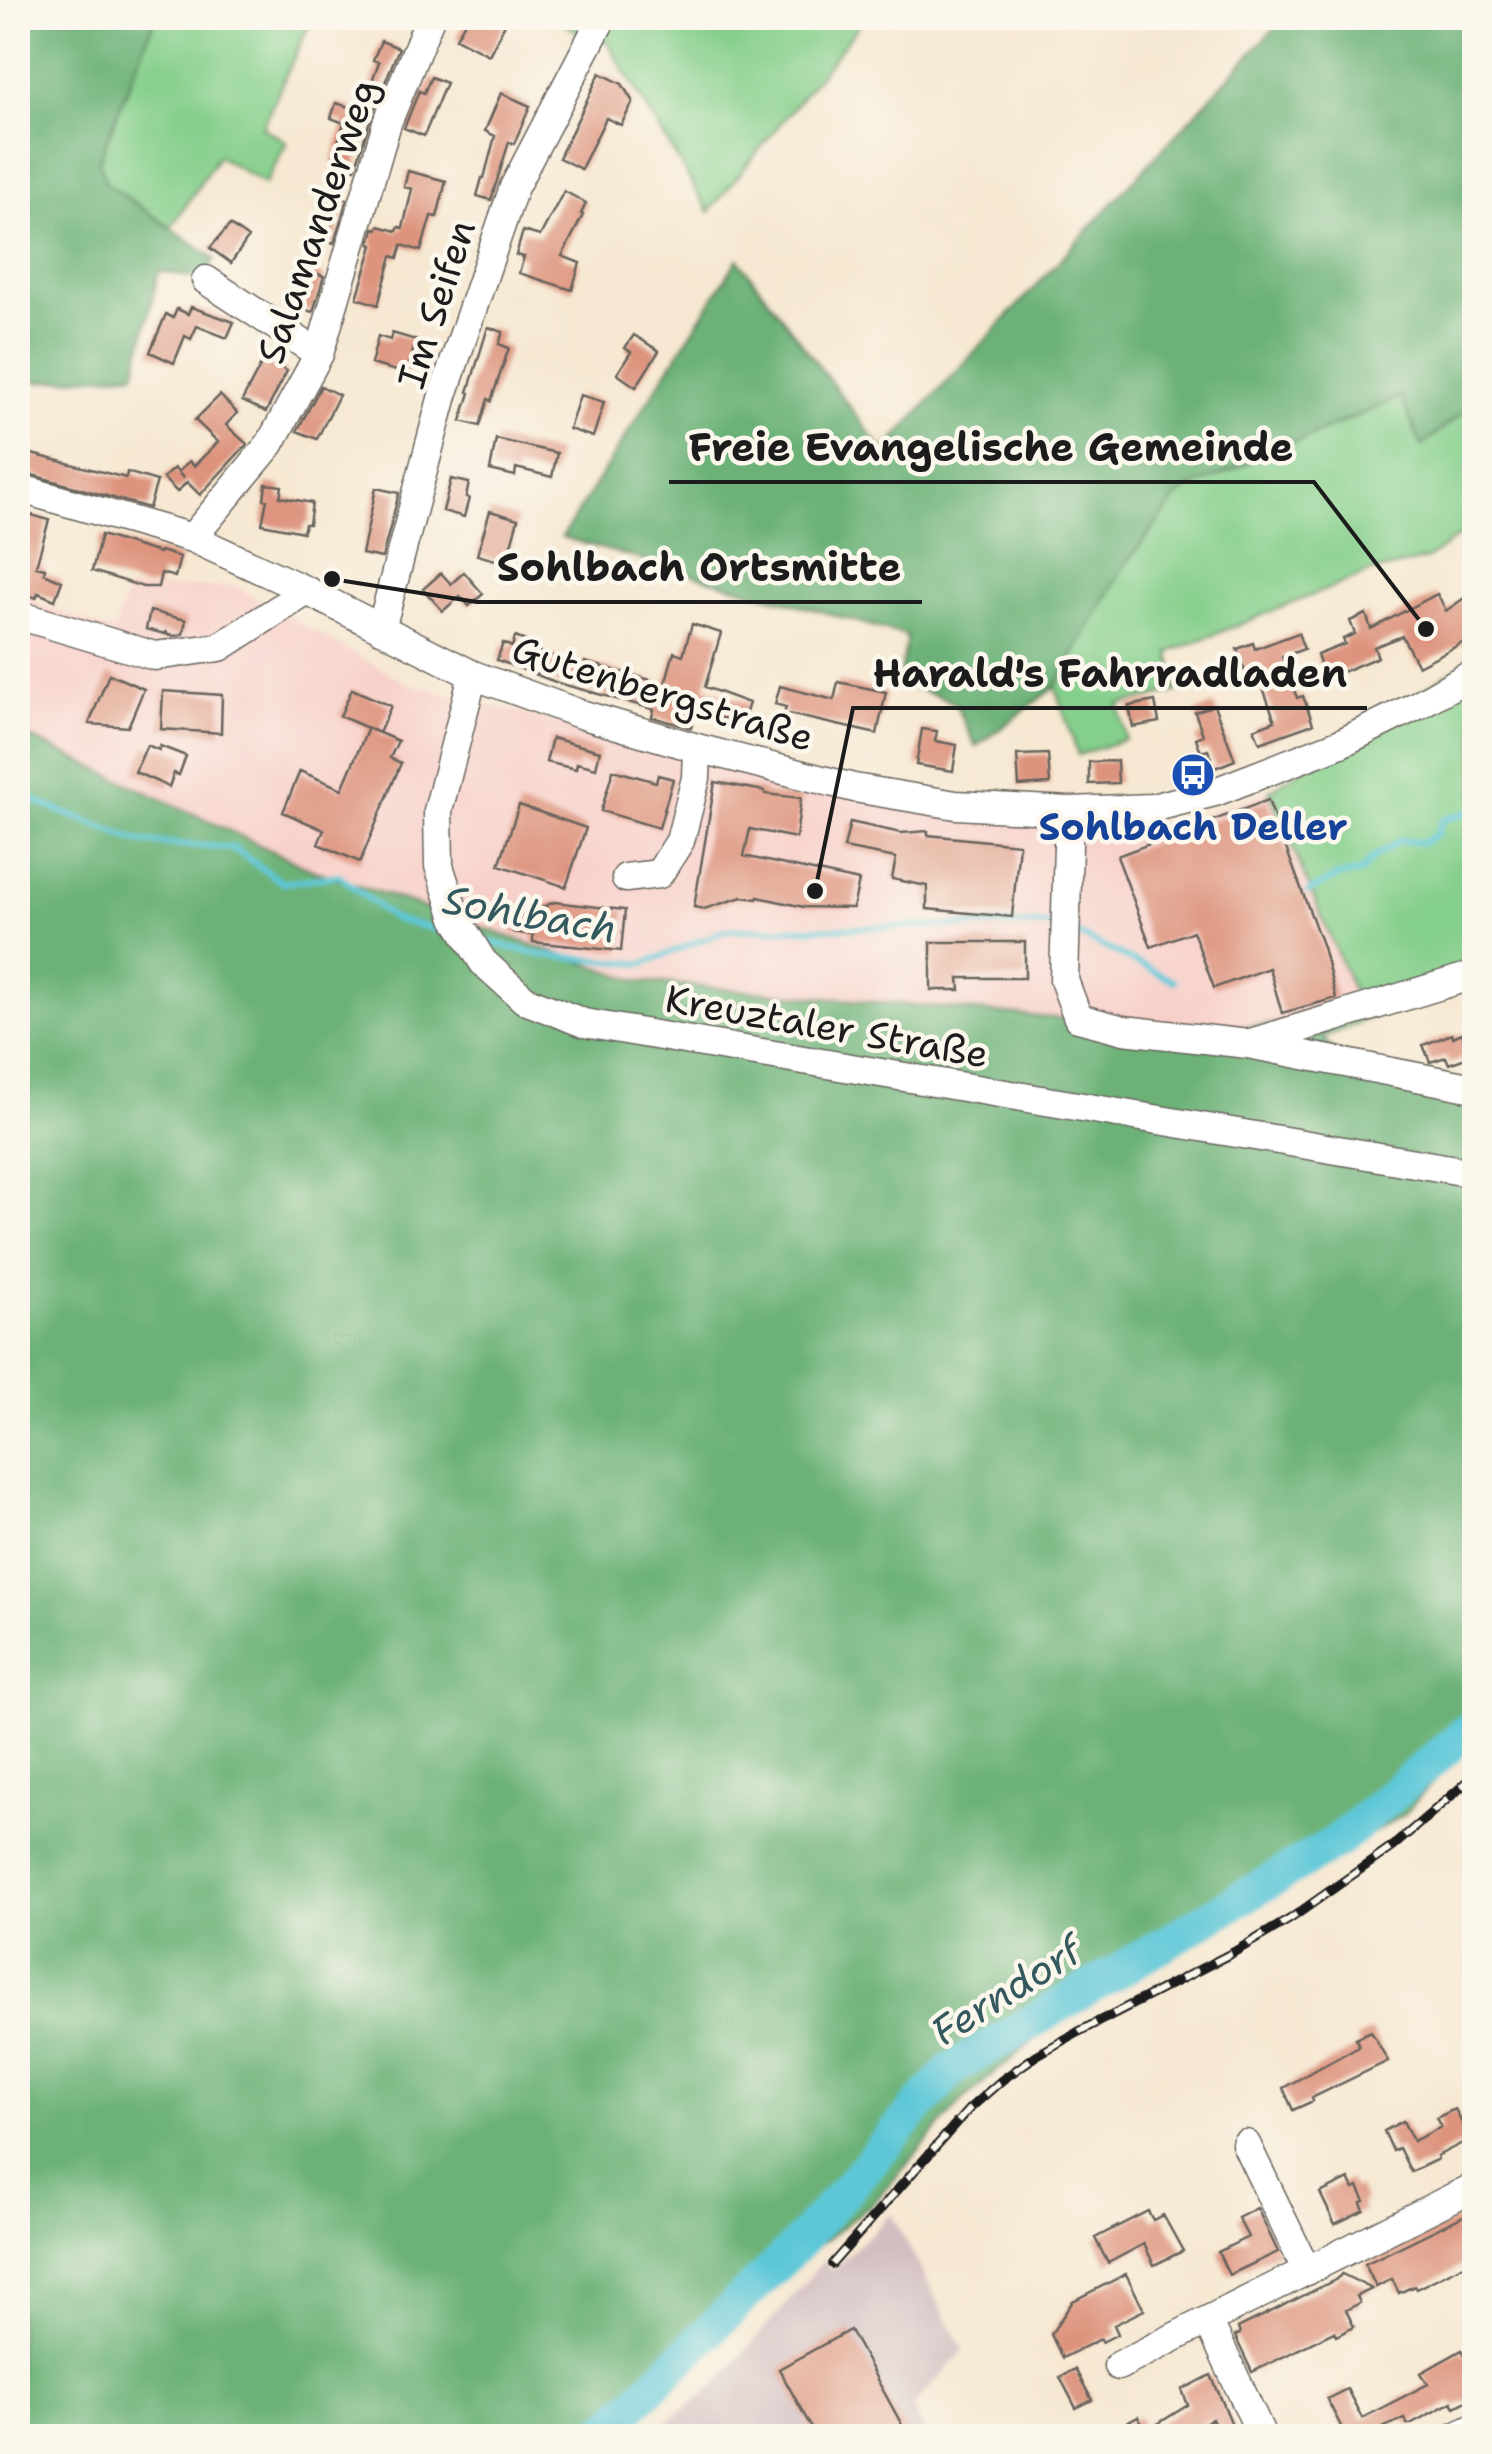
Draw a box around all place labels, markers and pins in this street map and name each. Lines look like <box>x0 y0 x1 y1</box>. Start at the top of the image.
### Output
callout: Freie Evangelische Gemeinde <box>669 412 1314 482</box>
callout: Sohlbach Ortsmitte <box>477 532 922 602</box>
callout: Harald's Fahrradladen <box>853 638 1367 708</box>
bus stop icon: Sohlbach Deller <box>1170 752 1216 798</box>
place label: Sohlbach Deller <box>1038 801 1348 852</box>

